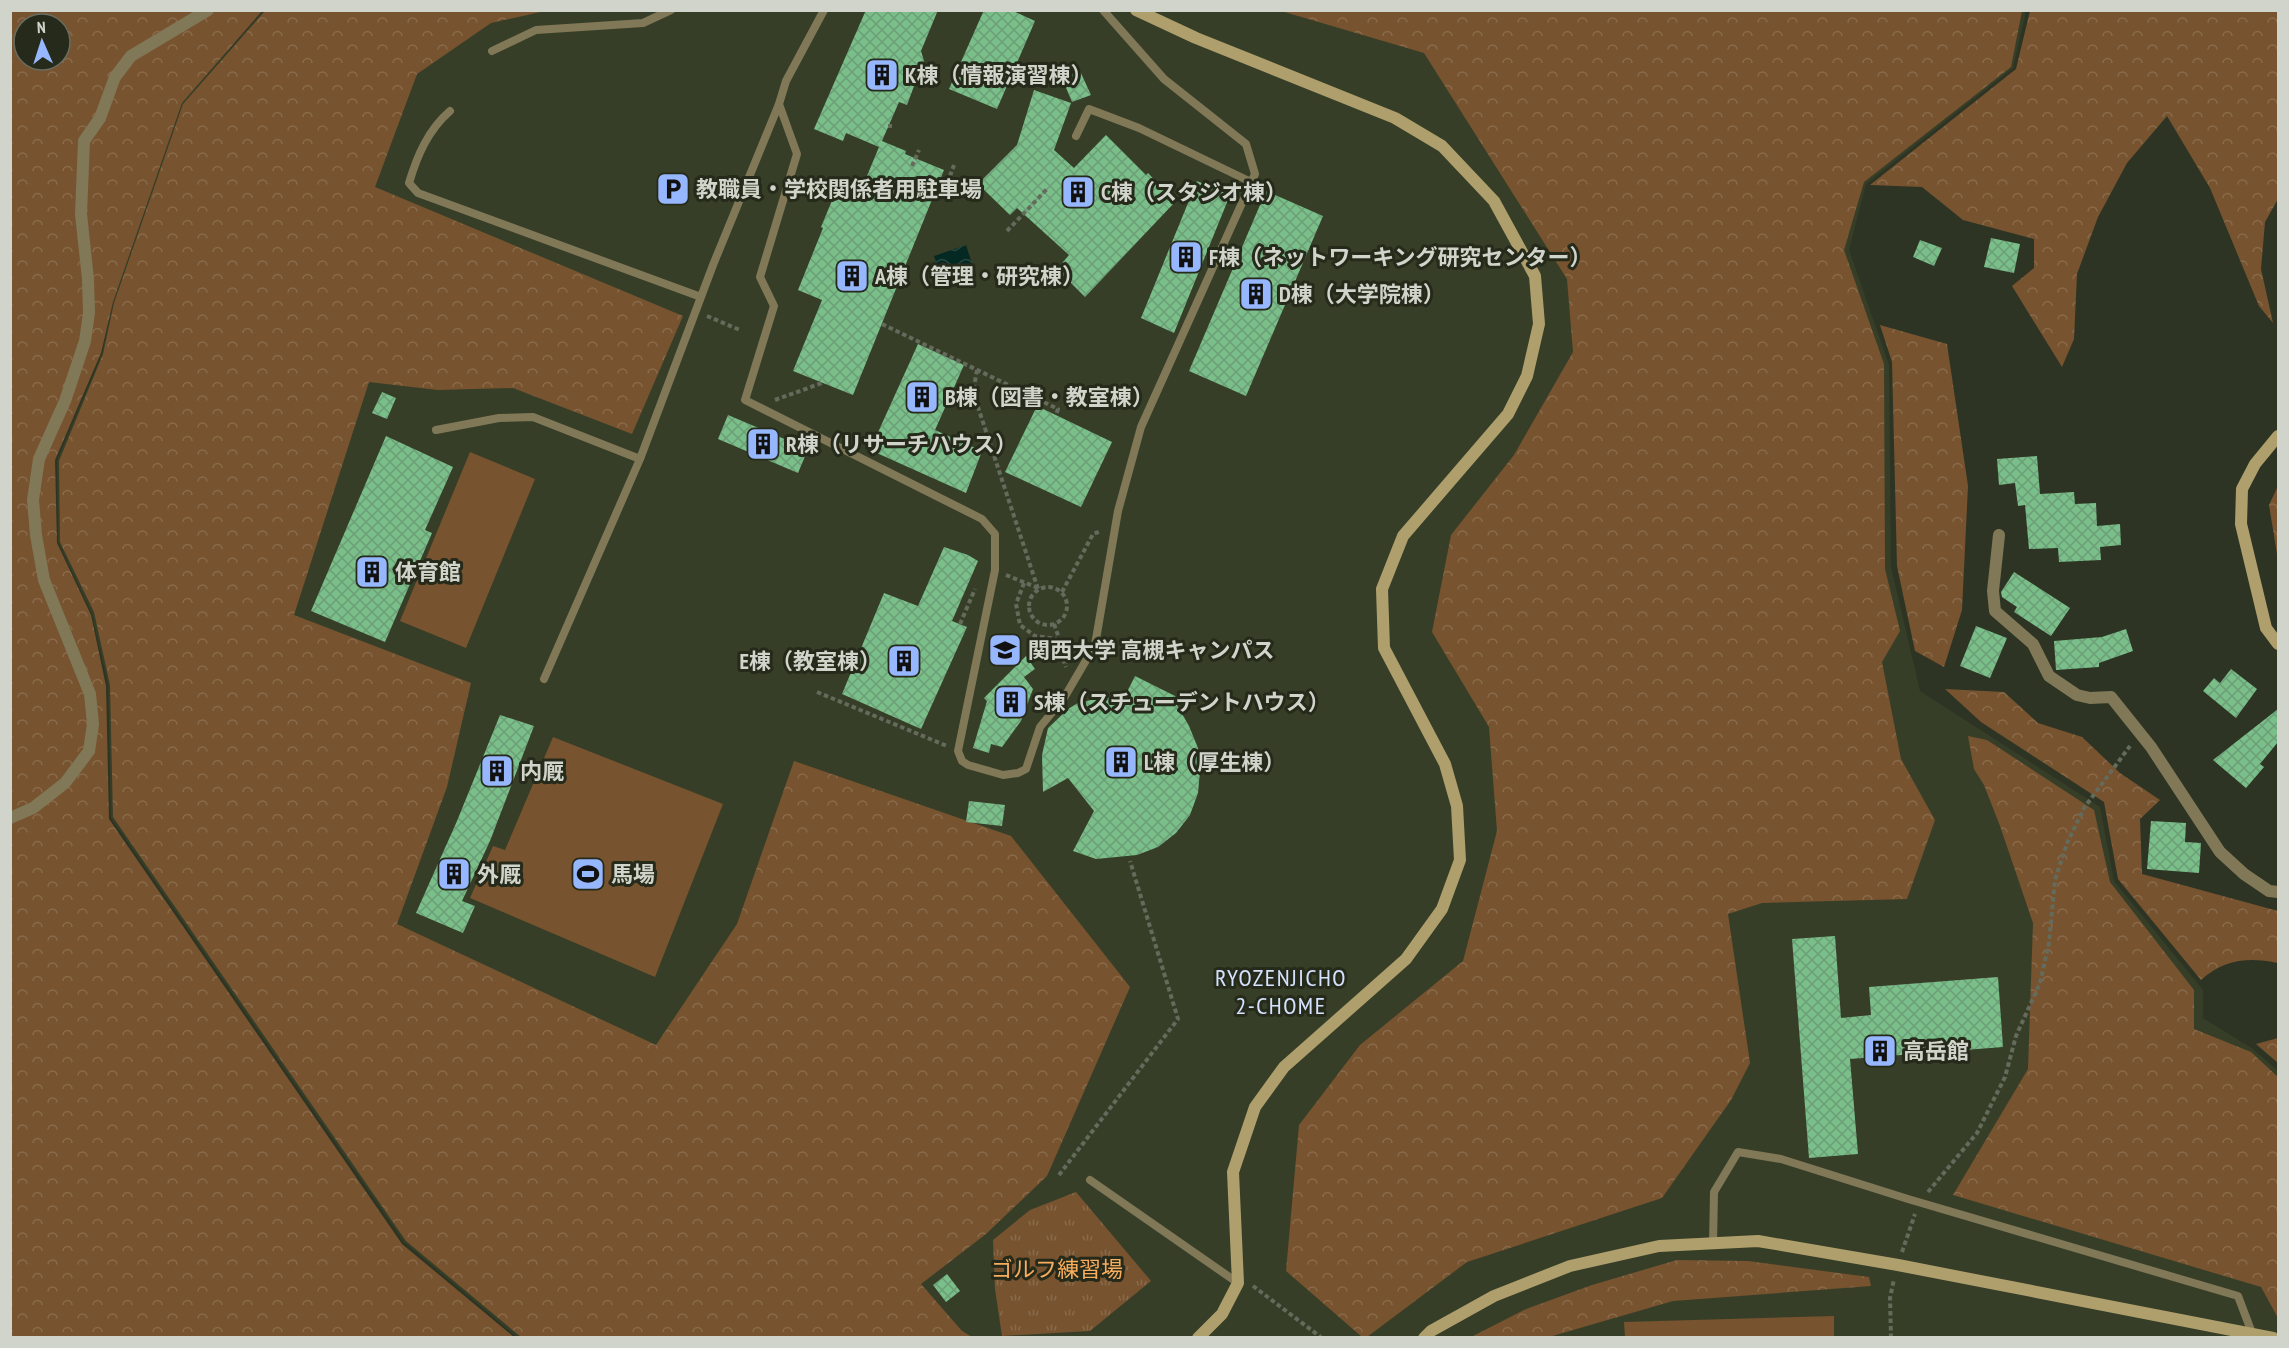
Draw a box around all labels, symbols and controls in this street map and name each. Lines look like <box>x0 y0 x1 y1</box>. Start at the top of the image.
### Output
north arrow <box>12 12 72 72</box>
text: N <box>36 17 46 37</box>
building icon: K棟（情報演習棟） <box>864 57 900 93</box>
place label: K棟（情報演習棟） <box>905 61 1092 89</box>
parking icon: 教職員・学校関係者用駐車場 <box>655 171 691 207</box>
building icon: C棟（スタジオ棟） <box>1060 174 1096 210</box>
place label: 教職員・学校関係者用駐車場 <box>696 175 982 203</box>
place label: C棟（スタジオ棟） <box>1101 178 1287 206</box>
building icon: F棟（ネットワーキング研究センター） <box>1168 239 1204 275</box>
place label: F棟（ネットワーキング研究センター） <box>1209 243 1592 271</box>
building icon: A棟（管理・研究棟） <box>834 258 870 294</box>
place label: A棟（管理・研究棟） <box>874 262 1084 290</box>
building icon: D棟（大学院棟） <box>1238 276 1274 312</box>
place label: D棟（大学院棟） <box>1279 280 1445 308</box>
building icon: B棟（図書・教室棟） <box>904 379 940 415</box>
place label: B棟（図書・教室棟） <box>945 383 1154 411</box>
building icon: R棟（リサーチハウス） <box>745 426 781 462</box>
place label: R棟（リサーチハウス） <box>786 430 1017 458</box>
building icon: 体育館 <box>354 554 390 590</box>
place label: 体育館 <box>395 558 461 586</box>
school or university icon: 関西大学 高槻キャンパス <box>987 632 1023 668</box>
place label: 関西大学 高槻キャンパス <box>1028 636 1275 664</box>
building icon: E棟（教室棟） <box>886 643 922 679</box>
place label: E棟（教室棟） <box>740 647 881 675</box>
building icon: S棟（スチューデントハウス） <box>993 684 1029 720</box>
place label: S棟（スチューデントハウス） <box>1034 688 1330 716</box>
building icon: L棟（厚生棟） <box>1103 744 1139 780</box>
place label: L棟（厚生棟） <box>1144 748 1285 776</box>
building icon: 内厩 <box>479 753 515 789</box>
place label: 内厩 <box>520 757 564 785</box>
building icon: 外厩 <box>436 856 472 892</box>
sports icon: 馬場 <box>570 856 606 892</box>
place label: 外厩 <box>477 860 521 888</box>
place label: 馬場 <box>611 860 655 888</box>
district label: RYOZENJICHO 2-CHOME <box>1215 962 1347 1021</box>
building icon: 高岳館 <box>1862 1033 1898 1069</box>
place label: 高岳館 <box>1903 1037 1969 1065</box>
park label: ゴルフ練習場 <box>991 1255 1123 1283</box>

